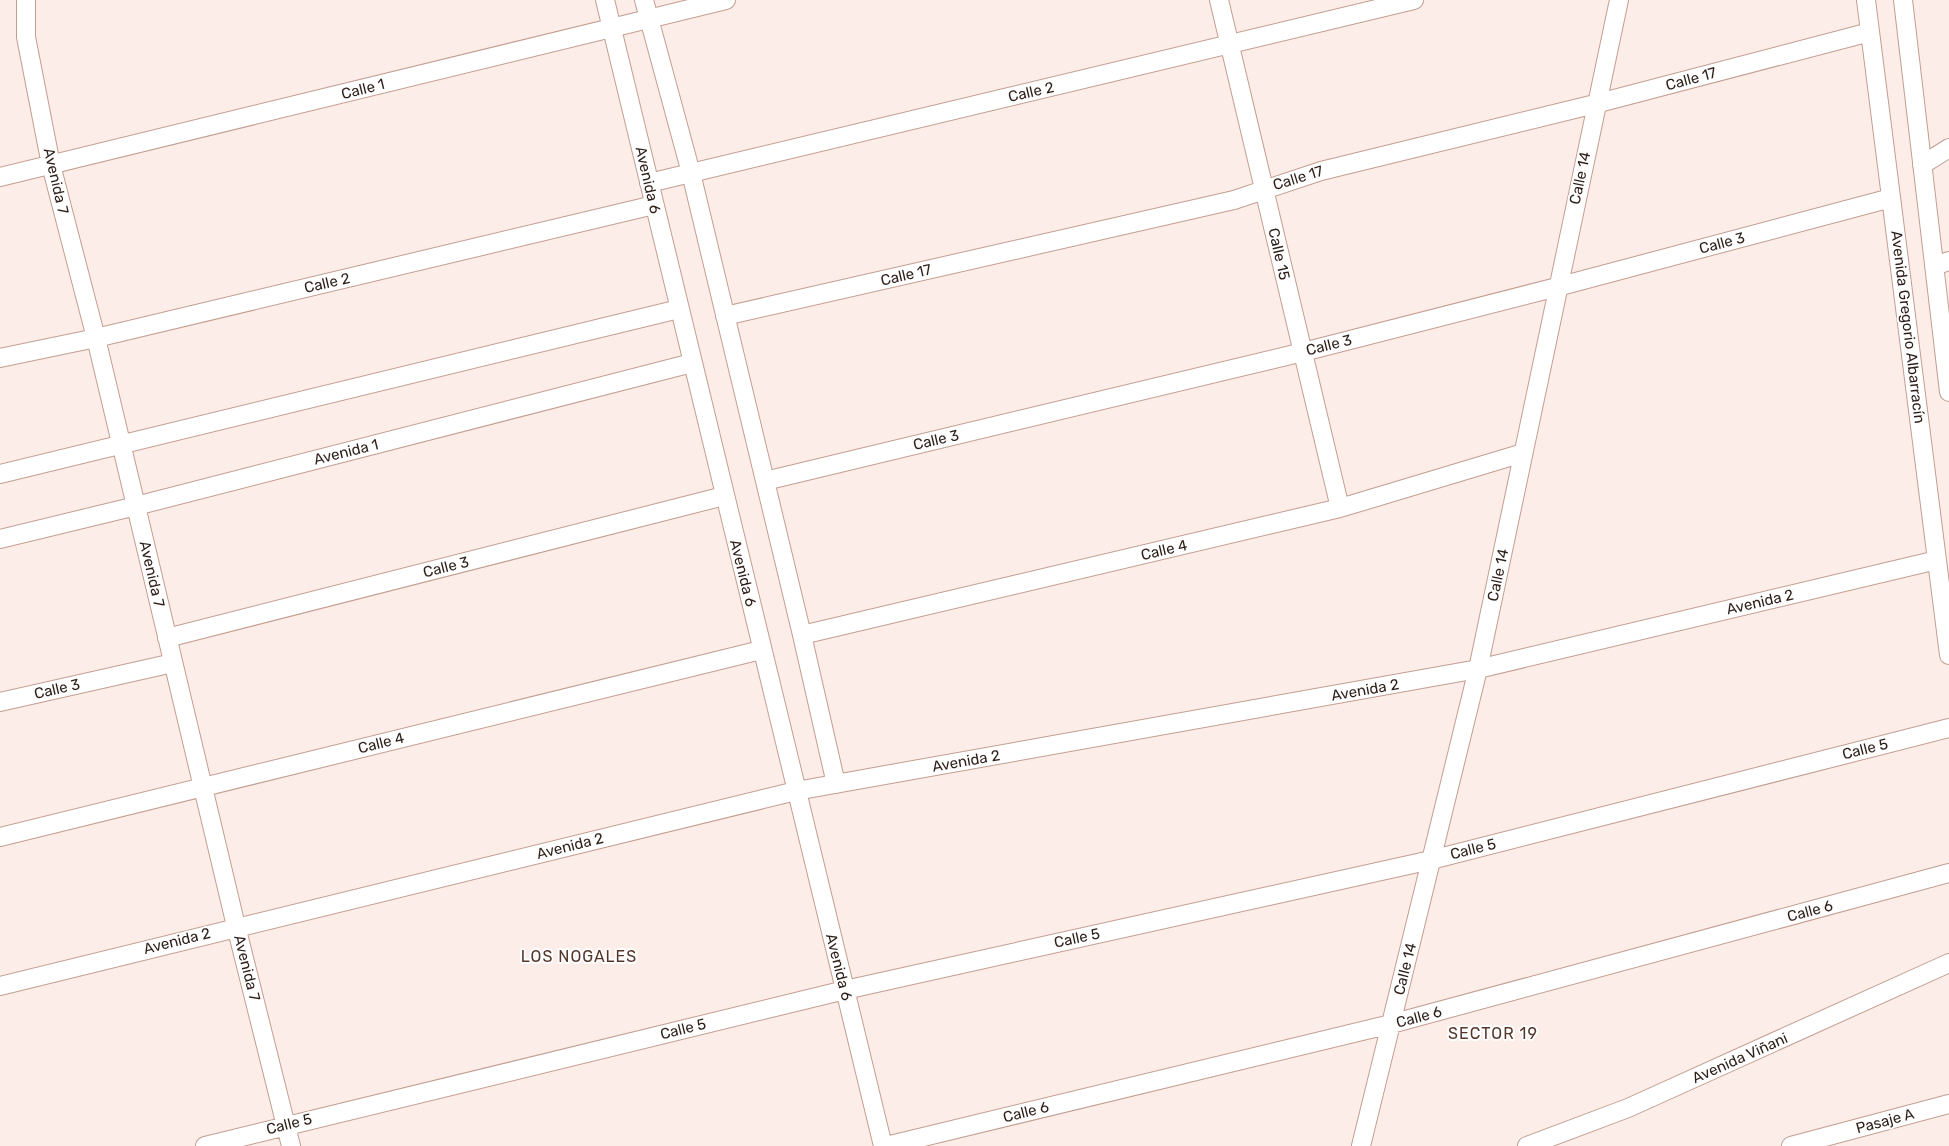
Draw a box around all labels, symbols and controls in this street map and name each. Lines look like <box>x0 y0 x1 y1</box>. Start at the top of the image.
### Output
street label: Calle 17 <box>1664 64 1719 94</box>
street label: Calle 1 <box>339 75 387 103</box>
street label: Calle 2 <box>1006 78 1056 106</box>
street label: Avenida 6 <box>632 145 664 215</box>
street label: Avenida 7 <box>40 146 72 216</box>
street label: Calle 14 <box>1566 150 1594 206</box>
street label: Calle 17 <box>1271 162 1326 194</box>
street label: Calle 15 <box>1264 226 1294 282</box>
street label: Calle 3 <box>1697 228 1747 258</box>
street label: Avenida Gregorio Albarracín <box>1887 230 1929 424</box>
street label: Calle 17 <box>879 260 934 290</box>
street label: Calle 2 <box>302 269 352 297</box>
street label: Calle 3 <box>1304 331 1354 359</box>
street label: Calle 3 <box>911 426 961 454</box>
street label: Avenida 1 <box>312 435 380 469</box>
street label: Calle 4 <box>1139 536 1189 564</box>
street label: Avenida 6 <box>726 538 760 608</box>
street label: Avenida 7 <box>136 539 168 609</box>
street label: Calle 14 <box>1484 547 1512 603</box>
street label: Calle 3 <box>421 553 471 581</box>
street label: Avenida 2 <box>1725 585 1796 618</box>
street label: Calle 3 <box>32 675 82 703</box>
street label: Avenida 2 <box>1330 675 1400 705</box>
street label: Calle 4 <box>356 729 406 757</box>
street label: Calle 5 <box>1840 735 1890 763</box>
street label: Avenida 2 <box>931 746 1001 776</box>
street label: Avenida 2 <box>535 829 606 863</box>
street label: Calle 5 <box>1448 835 1498 863</box>
street label: Calle 6 <box>1785 896 1835 926</box>
street label: Avenida 2 <box>142 924 213 958</box>
street label: Calle 5 <box>1052 924 1102 952</box>
street label: Avenida 6 <box>822 932 856 1002</box>
street label: Avenida 7 <box>230 933 264 1003</box>
street label: Calle 14 <box>1390 941 1420 997</box>
district label: LOS NOGALES <box>521 947 637 966</box>
street label: Calle 6 <box>1394 1002 1444 1032</box>
street label: Calle 5 <box>658 1015 708 1043</box>
district label: SECTOR 19 <box>1448 1024 1538 1043</box>
street label: Avenida Viñani <box>1689 1029 1791 1087</box>
street label: Calle 6 <box>1001 1098 1051 1126</box>
street label: Pasaje A <box>1854 1105 1916 1137</box>
street label: Calle 5 <box>264 1110 314 1138</box>

